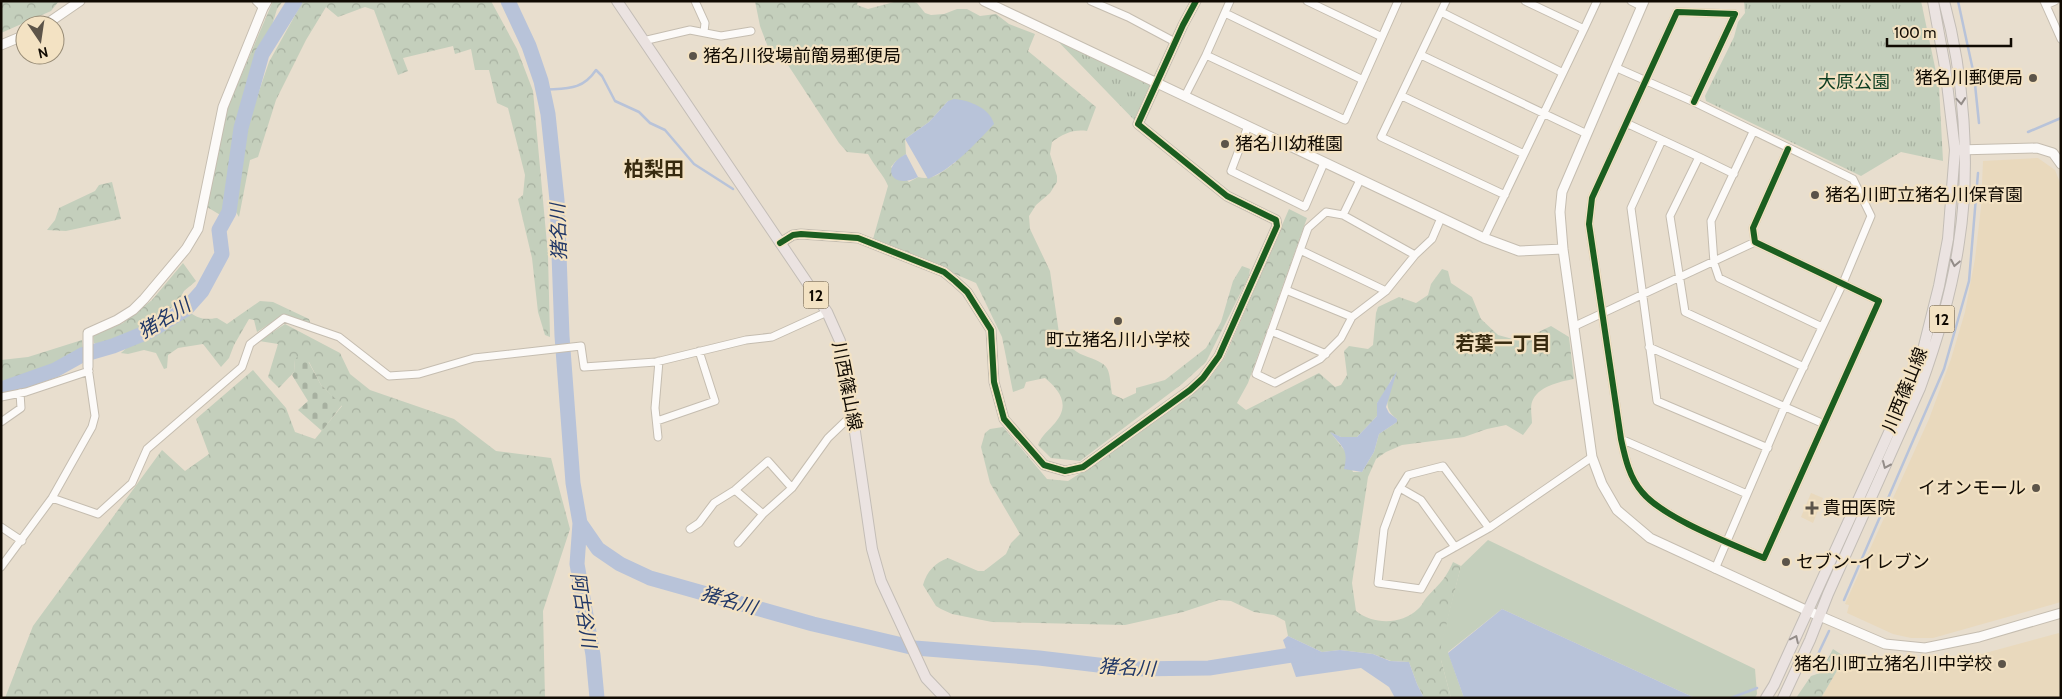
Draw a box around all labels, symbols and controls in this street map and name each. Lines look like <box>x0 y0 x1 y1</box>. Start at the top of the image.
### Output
north arrow <box>15 15 65 65</box>
scale bar <box>1887 15 2011 47</box>
text: 100 m <box>1894 24 1936 42</box>
text: N <box>36 43 50 63</box>
place label: 猪名川役場前簡易郵便局 <box>703 45 901 67</box>
marker: 猪名川役場前簡易郵便局 <box>687 50 699 62</box>
place label: 猪名川郵便局 <box>1915 67 2023 89</box>
park label: 大原公園 <box>1818 71 1890 93</box>
marker: 猪名川郵便局 <box>2027 72 2039 84</box>
one-way arrow <box>1955 97 1966 105</box>
place label: 猪名川幼稚園 <box>1235 133 1343 155</box>
marker: 猪名川幼稚園 <box>1219 138 1231 150</box>
district label: 柏梨田 <box>624 157 684 181</box>
place label: 猪名川町立猪名川保育園 <box>1825 184 2023 206</box>
marker: 猪名川町立猪名川保育園 <box>1809 189 1821 201</box>
water label: 猪名川 <box>546 201 571 261</box>
one-way arrow <box>1951 258 1961 267</box>
road number: 12 <box>804 282 828 308</box>
water label: 猪名川 <box>134 293 196 343</box>
road number: 12 <box>1930 306 1954 332</box>
marker: 町立猪名川小学校 <box>1112 315 1124 327</box>
place label: 町立猪名川小学校 <box>1046 329 1190 351</box>
district label: 若葉一丁目 <box>1455 332 1551 355</box>
street label: 川西篠山線 <box>828 340 866 432</box>
street label: 川西篠山線 <box>1878 344 1932 436</box>
one-way arrow <box>1881 460 1892 469</box>
place label: イオンモール <box>1918 477 2026 499</box>
marker: イオンモール <box>2030 482 2042 494</box>
place label: 貴田医院 <box>1823 497 1895 519</box>
marker: 貴田医院 <box>1805 501 1819 515</box>
place label: セブン-イレブン <box>1796 551 1930 573</box>
marker: セブン-イレブン <box>1780 556 1792 568</box>
water label: 阿古谷川 <box>566 571 601 651</box>
water label: 猪名川 <box>698 582 761 620</box>
one-way arrow <box>1789 635 1799 644</box>
place label: 猪名川町立猪名川中学校 <box>1794 653 1992 675</box>
water label: 猪名川 <box>1098 655 1158 681</box>
marker: 猪名川町立猪名川中学校 <box>1996 658 2008 670</box>

